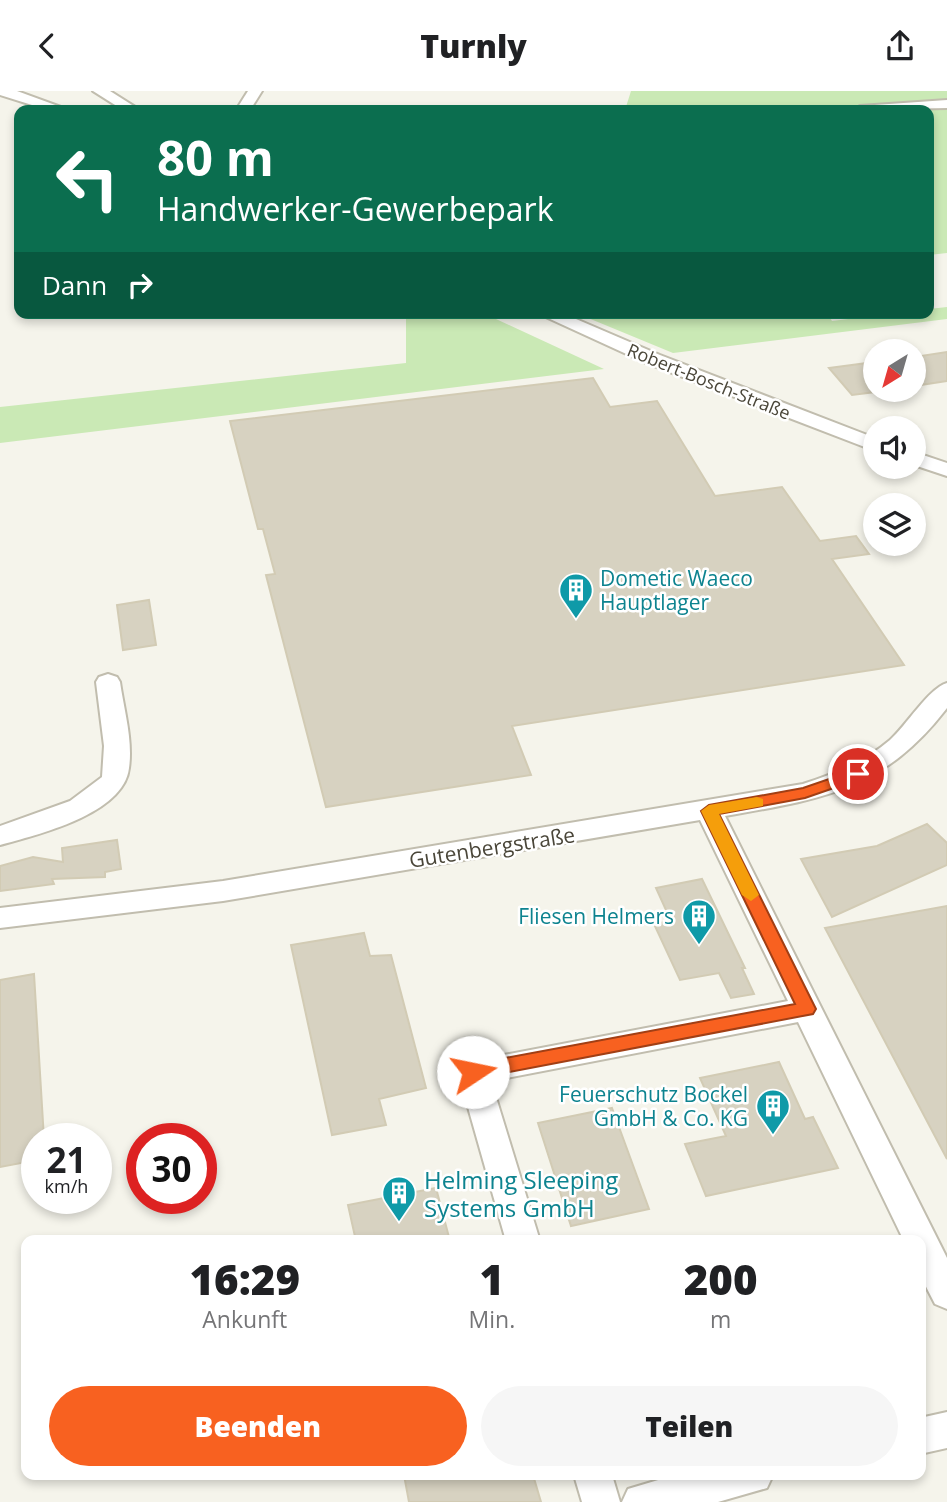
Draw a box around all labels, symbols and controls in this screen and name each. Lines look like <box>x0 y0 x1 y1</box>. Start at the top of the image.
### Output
text: Turnly <box>420 24 527 67</box>
icon: back <box>28 27 66 65</box>
icon: share <box>881 27 919 65</box>
text: 80 m <box>157 124 274 190</box>
icon: left <box>42 133 133 224</box>
text: Handwerker-Gewerbepark <box>157 187 553 230</box>
icon: right <box>121 266 159 304</box>
text: Dann <box>42 267 107 303</box>
street label: Robert-Bosch-Straße <box>624 337 794 425</box>
north arrow <box>863 339 926 403</box>
map controls <box>863 339 926 556</box>
button: sound <box>863 416 926 479</box>
button: layers <box>863 493 926 556</box>
place label: Dometic Waeco Hauptlager <box>600 564 753 616</box>
building icon: Dometic Waeco Hauptlager <box>557 571 595 620</box>
pin <box>828 744 888 804</box>
icon: arrive <box>839 755 877 793</box>
street label: Gutenbergstraße <box>407 820 577 874</box>
building icon: Fliesen Helmers <box>680 897 718 946</box>
place label: Fliesen Helmers <box>518 902 674 930</box>
position arrow <box>436 1035 510 1109</box>
place label: Feuerschutz Bockel GmbH & Co. KG <box>559 1080 748 1132</box>
building icon: Feuerschutz Bockel GmbH & Co. KG <box>754 1087 792 1136</box>
speed limit sign: 30 <box>126 1123 217 1214</box>
text: 21 <box>46 1136 87 1183</box>
place label: Helming Sleeping Systems GmbH <box>424 1163 618 1224</box>
text: km/h <box>45 1174 88 1198</box>
building icon: Helming Sleeping Systems GmbH <box>380 1174 418 1223</box>
text: 16:29 <box>189 1250 300 1307</box>
text: 1 <box>480 1250 504 1307</box>
text: 200 <box>684 1250 758 1307</box>
text: Ankunft <box>202 1303 287 1335</box>
text: Min. <box>469 1303 515 1335</box>
text: m <box>710 1303 731 1335</box>
button: Beenden <box>49 1386 467 1466</box>
button: Teilen <box>481 1386 898 1466</box>

